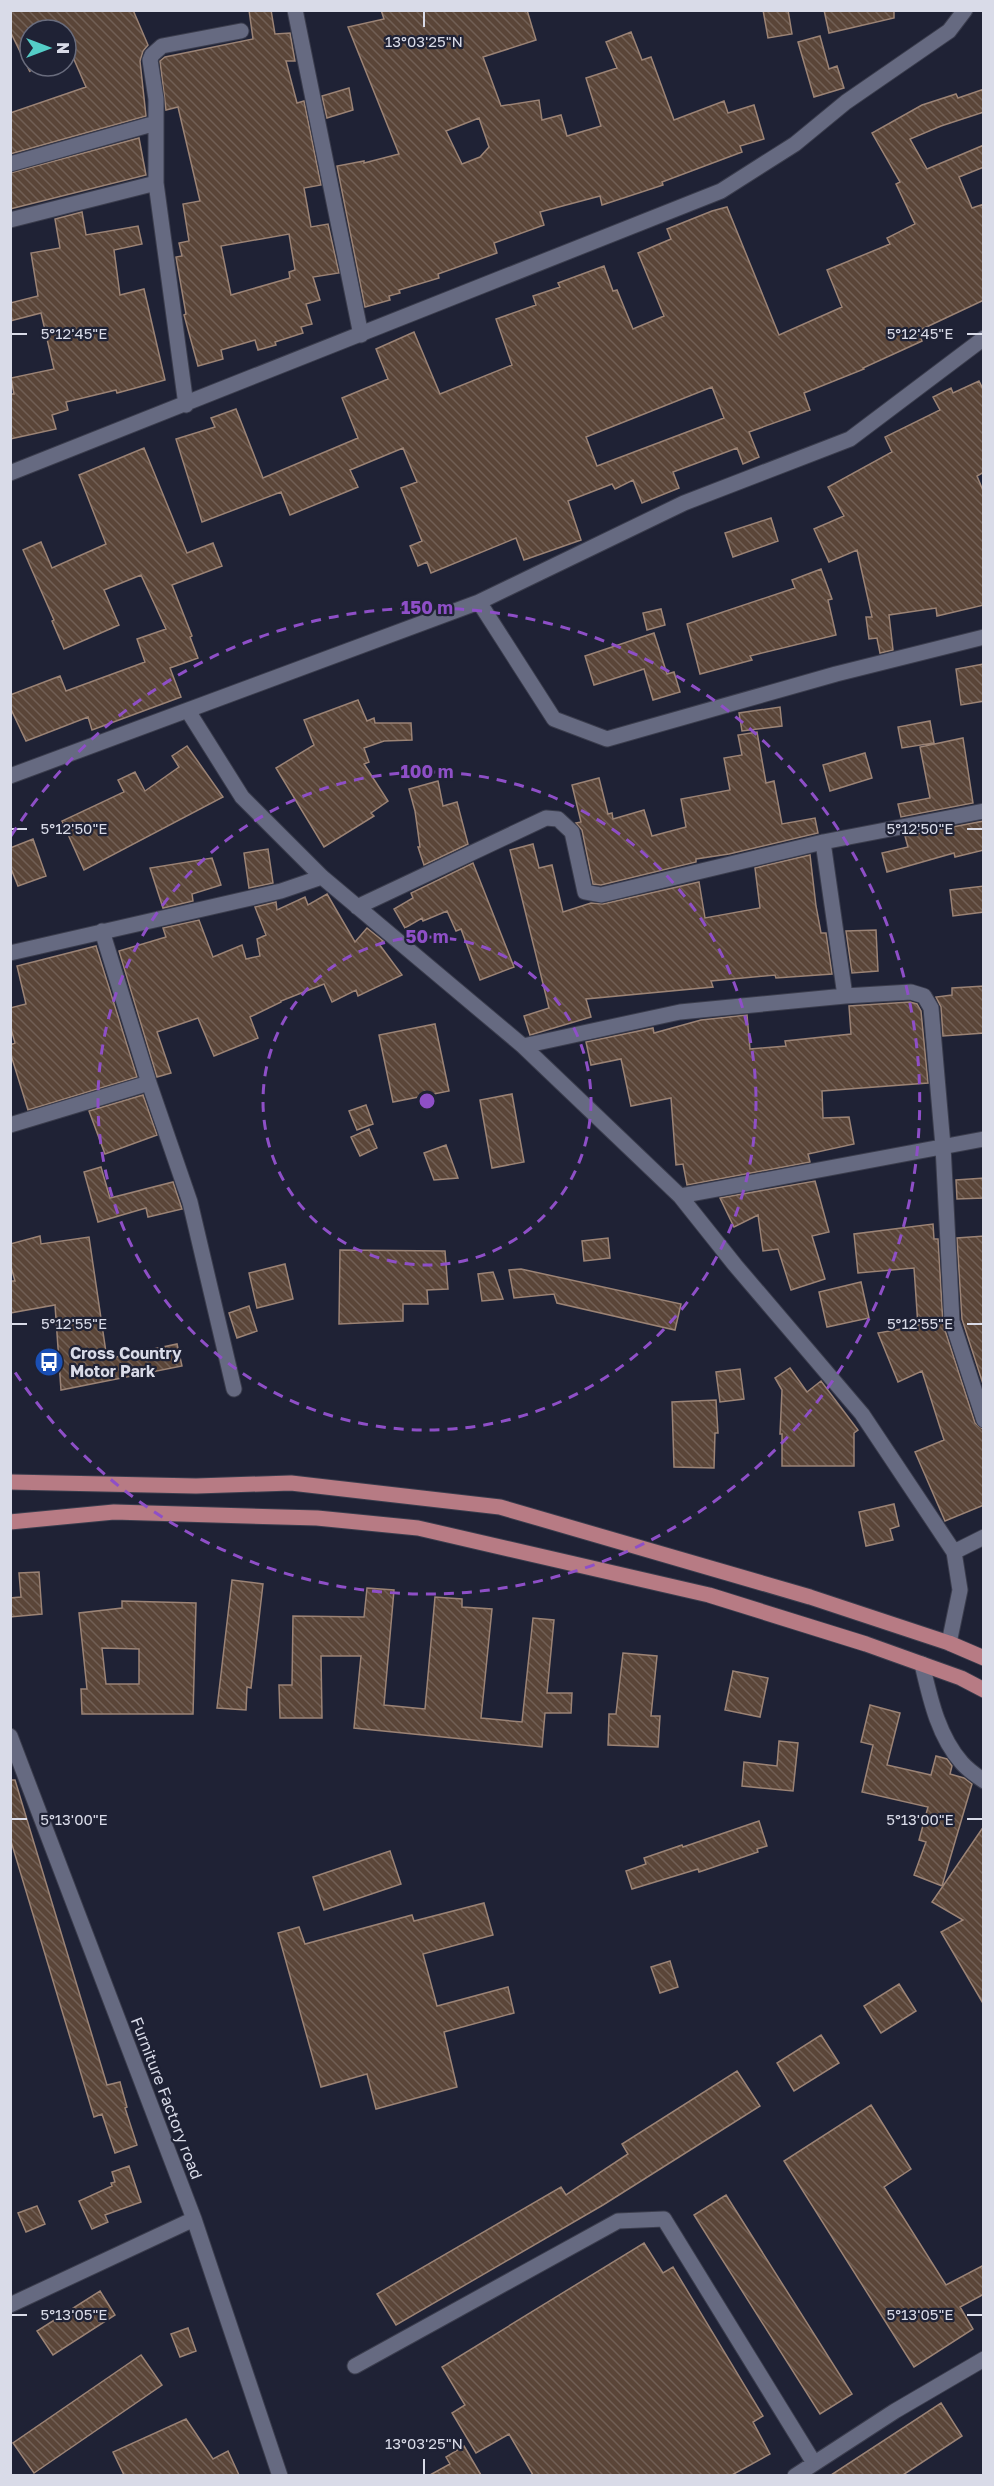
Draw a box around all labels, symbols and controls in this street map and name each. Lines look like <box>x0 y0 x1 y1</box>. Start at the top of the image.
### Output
north arrow <box>18 18 78 78</box>
text: 13°03'25"N <box>385 32 463 50</box>
text: N <box>53 42 73 54</box>
text: 5°12'45"E <box>41 324 107 342</box>
text: 5°12'45"E <box>887 324 953 342</box>
text: 150 m <box>401 596 453 618</box>
text: 100 m <box>401 760 453 782</box>
text: 5°12'50"E <box>41 819 107 837</box>
text: 5°12'50"E <box>887 819 953 837</box>
text: 50 m <box>406 925 448 947</box>
centre of rings <box>417 1091 437 1111</box>
text: 5°12'55"E <box>41 1314 107 1332</box>
text: 5°12'55"E <box>887 1314 953 1332</box>
place label: Cross Country Motor Park <box>70 1343 182 1381</box>
bus stop icon: Cross Country Motor Park <box>33 1346 65 1378</box>
text: 5°13'00"E <box>40 1810 108 1828</box>
text: 5°13'00"E <box>886 1810 954 1828</box>
street label: Furniture Factory road <box>127 2014 207 2182</box>
text: 5°13'05"E <box>41 2305 107 2323</box>
text: 5°13'05"E <box>887 2305 953 2323</box>
text: 13°03'25"N <box>385 2434 463 2452</box>

